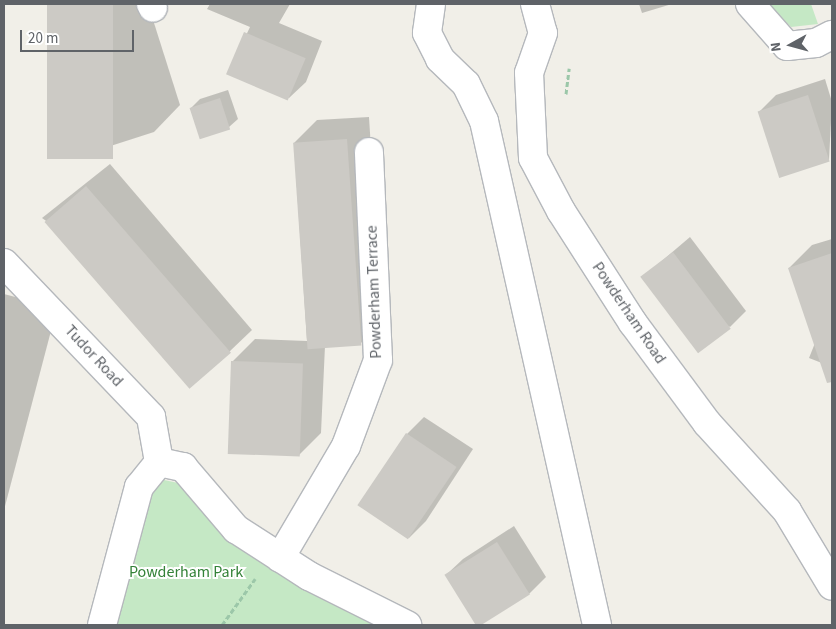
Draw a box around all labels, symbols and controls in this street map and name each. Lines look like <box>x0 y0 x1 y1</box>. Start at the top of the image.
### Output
scale bar <box>22 20 136 52</box>
north arrow <box>766 20 816 70</box>
text: 20 m <box>28 28 58 49</box>
text: N <box>766 41 787 53</box>
street label: Powderham Terrace <box>362 225 386 359</box>
street label: Powderham Road <box>588 258 670 368</box>
street label: Tudor Road <box>61 321 127 391</box>
park label: Powderham Park <box>129 562 243 582</box>

